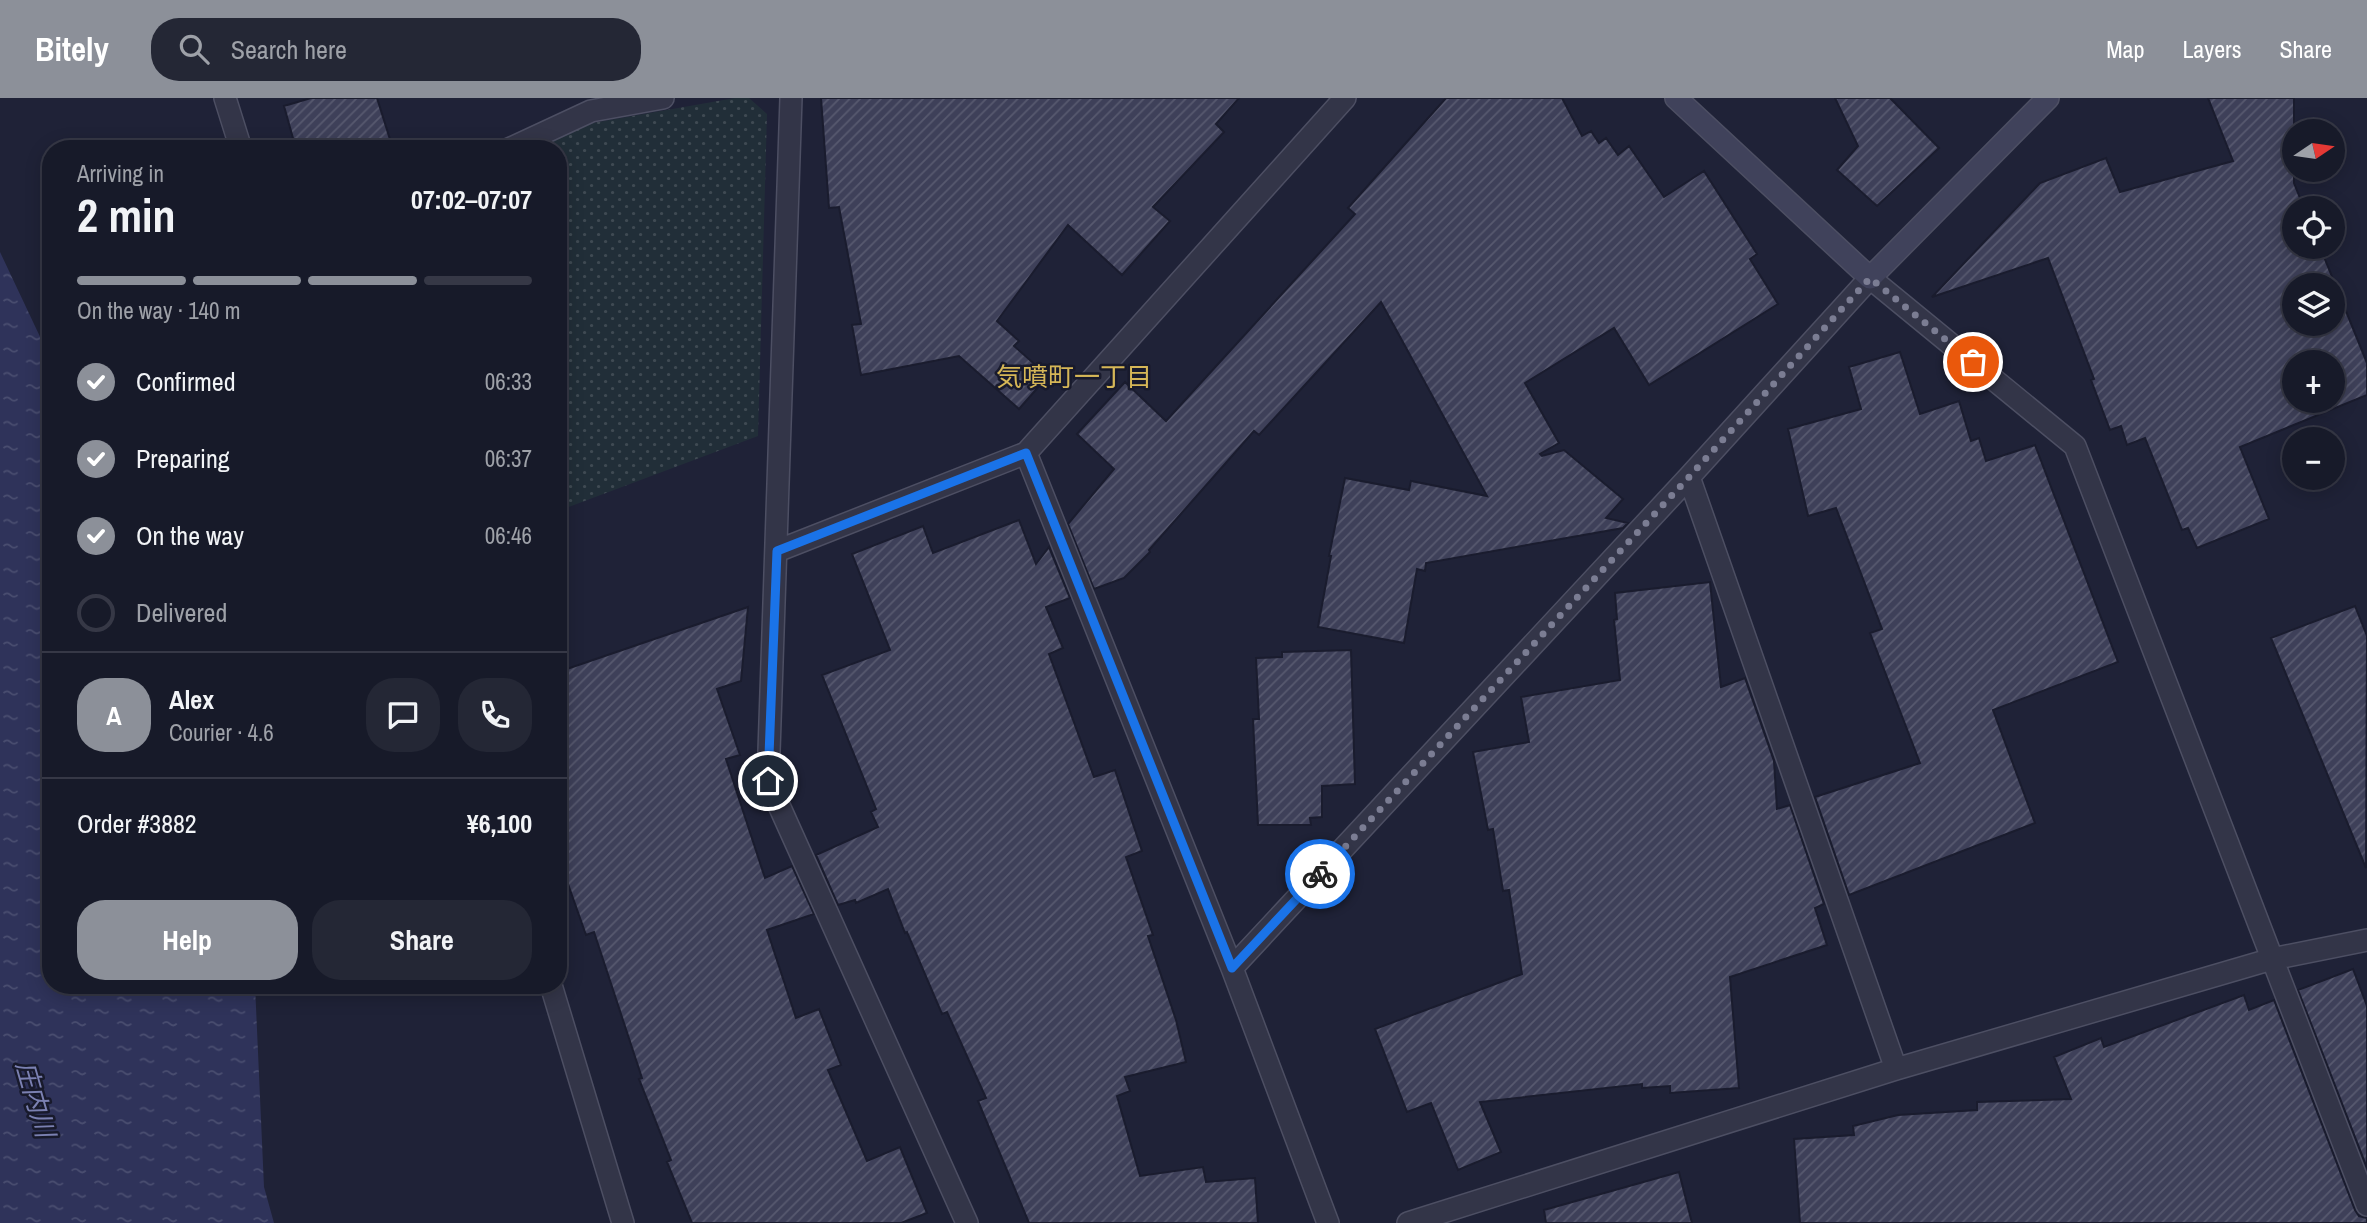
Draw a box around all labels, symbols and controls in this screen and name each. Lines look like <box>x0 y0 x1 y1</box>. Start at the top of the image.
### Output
search box <box>151 18 641 81</box>
text: Bitely <box>35 27 109 71</box>
icon: search <box>175 30 213 68</box>
text: Search here <box>231 32 347 67</box>
text: Map <box>2106 33 2144 65</box>
text: Layers <box>2182 33 2241 65</box>
text: Share <box>2279 33 2332 65</box>
north arrow <box>2282 119 2345 182</box>
map controls <box>2282 119 2345 490</box>
text: Arriving in <box>77 158 164 189</box>
text: 07:02–07:07 <box>411 182 532 217</box>
text: 2 min <box>77 184 176 246</box>
button: locate <box>2282 196 2345 259</box>
button: layers <box>2282 273 2345 336</box>
text: On the way · 140 m <box>77 295 241 326</box>
pin <box>1943 332 2003 392</box>
icon: bag <box>1954 343 1992 381</box>
button: + <box>2282 350 2345 413</box>
district label: 気噴町一丁目 <box>996 359 1152 394</box>
icon: check <box>77 363 115 401</box>
text: Confirmed <box>136 364 236 399</box>
text: 06:33 <box>485 366 532 397</box>
button: − <box>2282 427 2345 490</box>
icon: check <box>77 440 115 478</box>
text: Preparing <box>136 441 230 476</box>
text: 06:37 <box>485 443 532 474</box>
icon: check <box>77 517 115 555</box>
text: On the way <box>136 518 244 553</box>
text: 06:46 <box>485 520 532 551</box>
text: Delivered <box>136 595 227 630</box>
button: chat <box>366 678 440 752</box>
button: phone <box>458 678 532 752</box>
text: Alex <box>169 682 214 717</box>
text: A <box>106 698 122 733</box>
text: Courier · 4.6 <box>169 717 274 748</box>
pin <box>738 751 798 811</box>
icon: home <box>749 762 787 800</box>
text: Order #3882 <box>77 806 197 841</box>
text: ¥6,100 <box>467 806 532 841</box>
courier <box>1285 839 1355 909</box>
icon: bike <box>1301 855 1339 893</box>
button: Help <box>77 900 298 980</box>
button: Share <box>312 900 532 980</box>
water label: 庄内川 <box>8 1057 64 1144</box>

